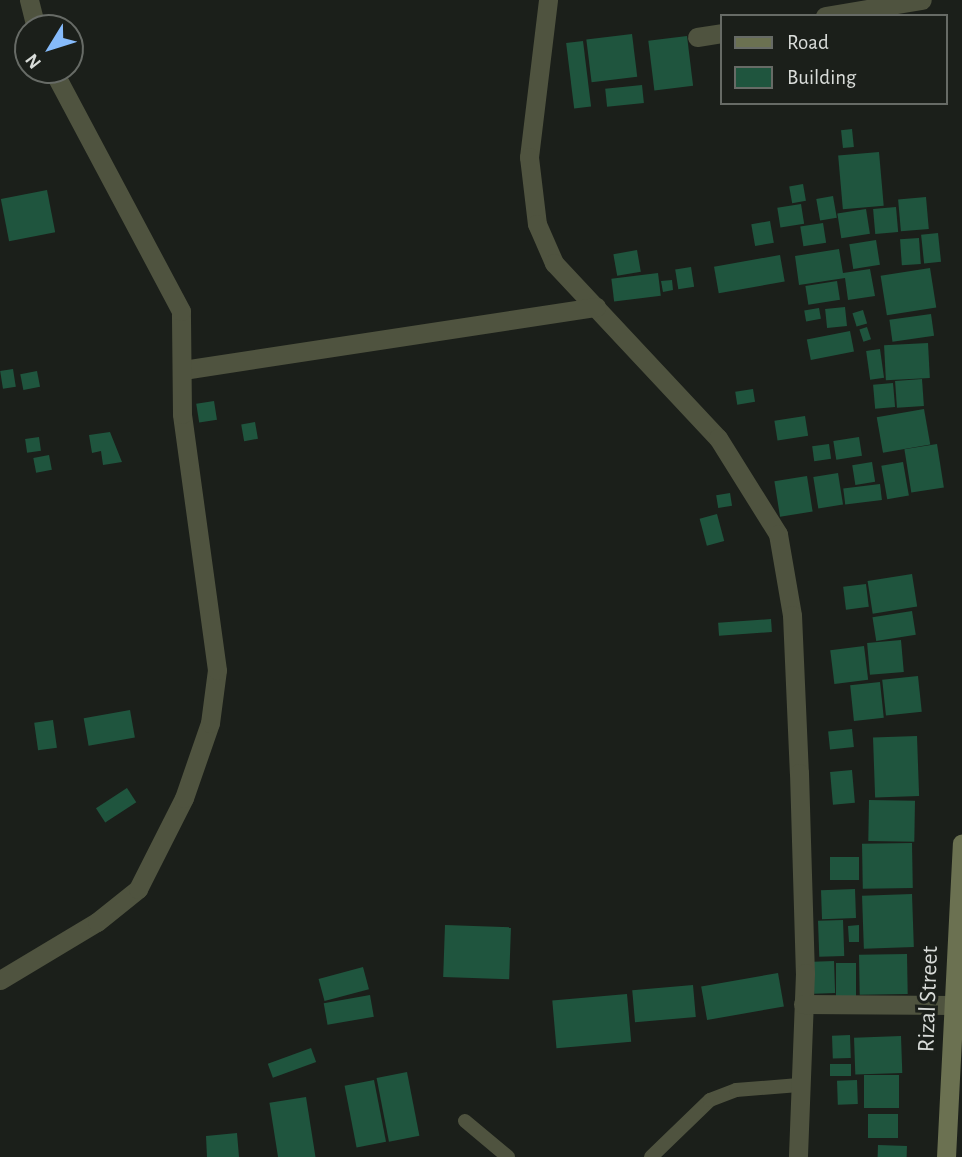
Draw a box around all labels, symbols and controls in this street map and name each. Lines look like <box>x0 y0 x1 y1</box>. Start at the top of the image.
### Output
north arrow <box>14 14 84 84</box>
legend <box>720 14 948 105</box>
text: Road <box>787 32 829 53</box>
text: N <box>22 50 45 72</box>
text: Building <box>787 67 856 88</box>
street label: Rizal Street <box>913 945 945 1053</box>

